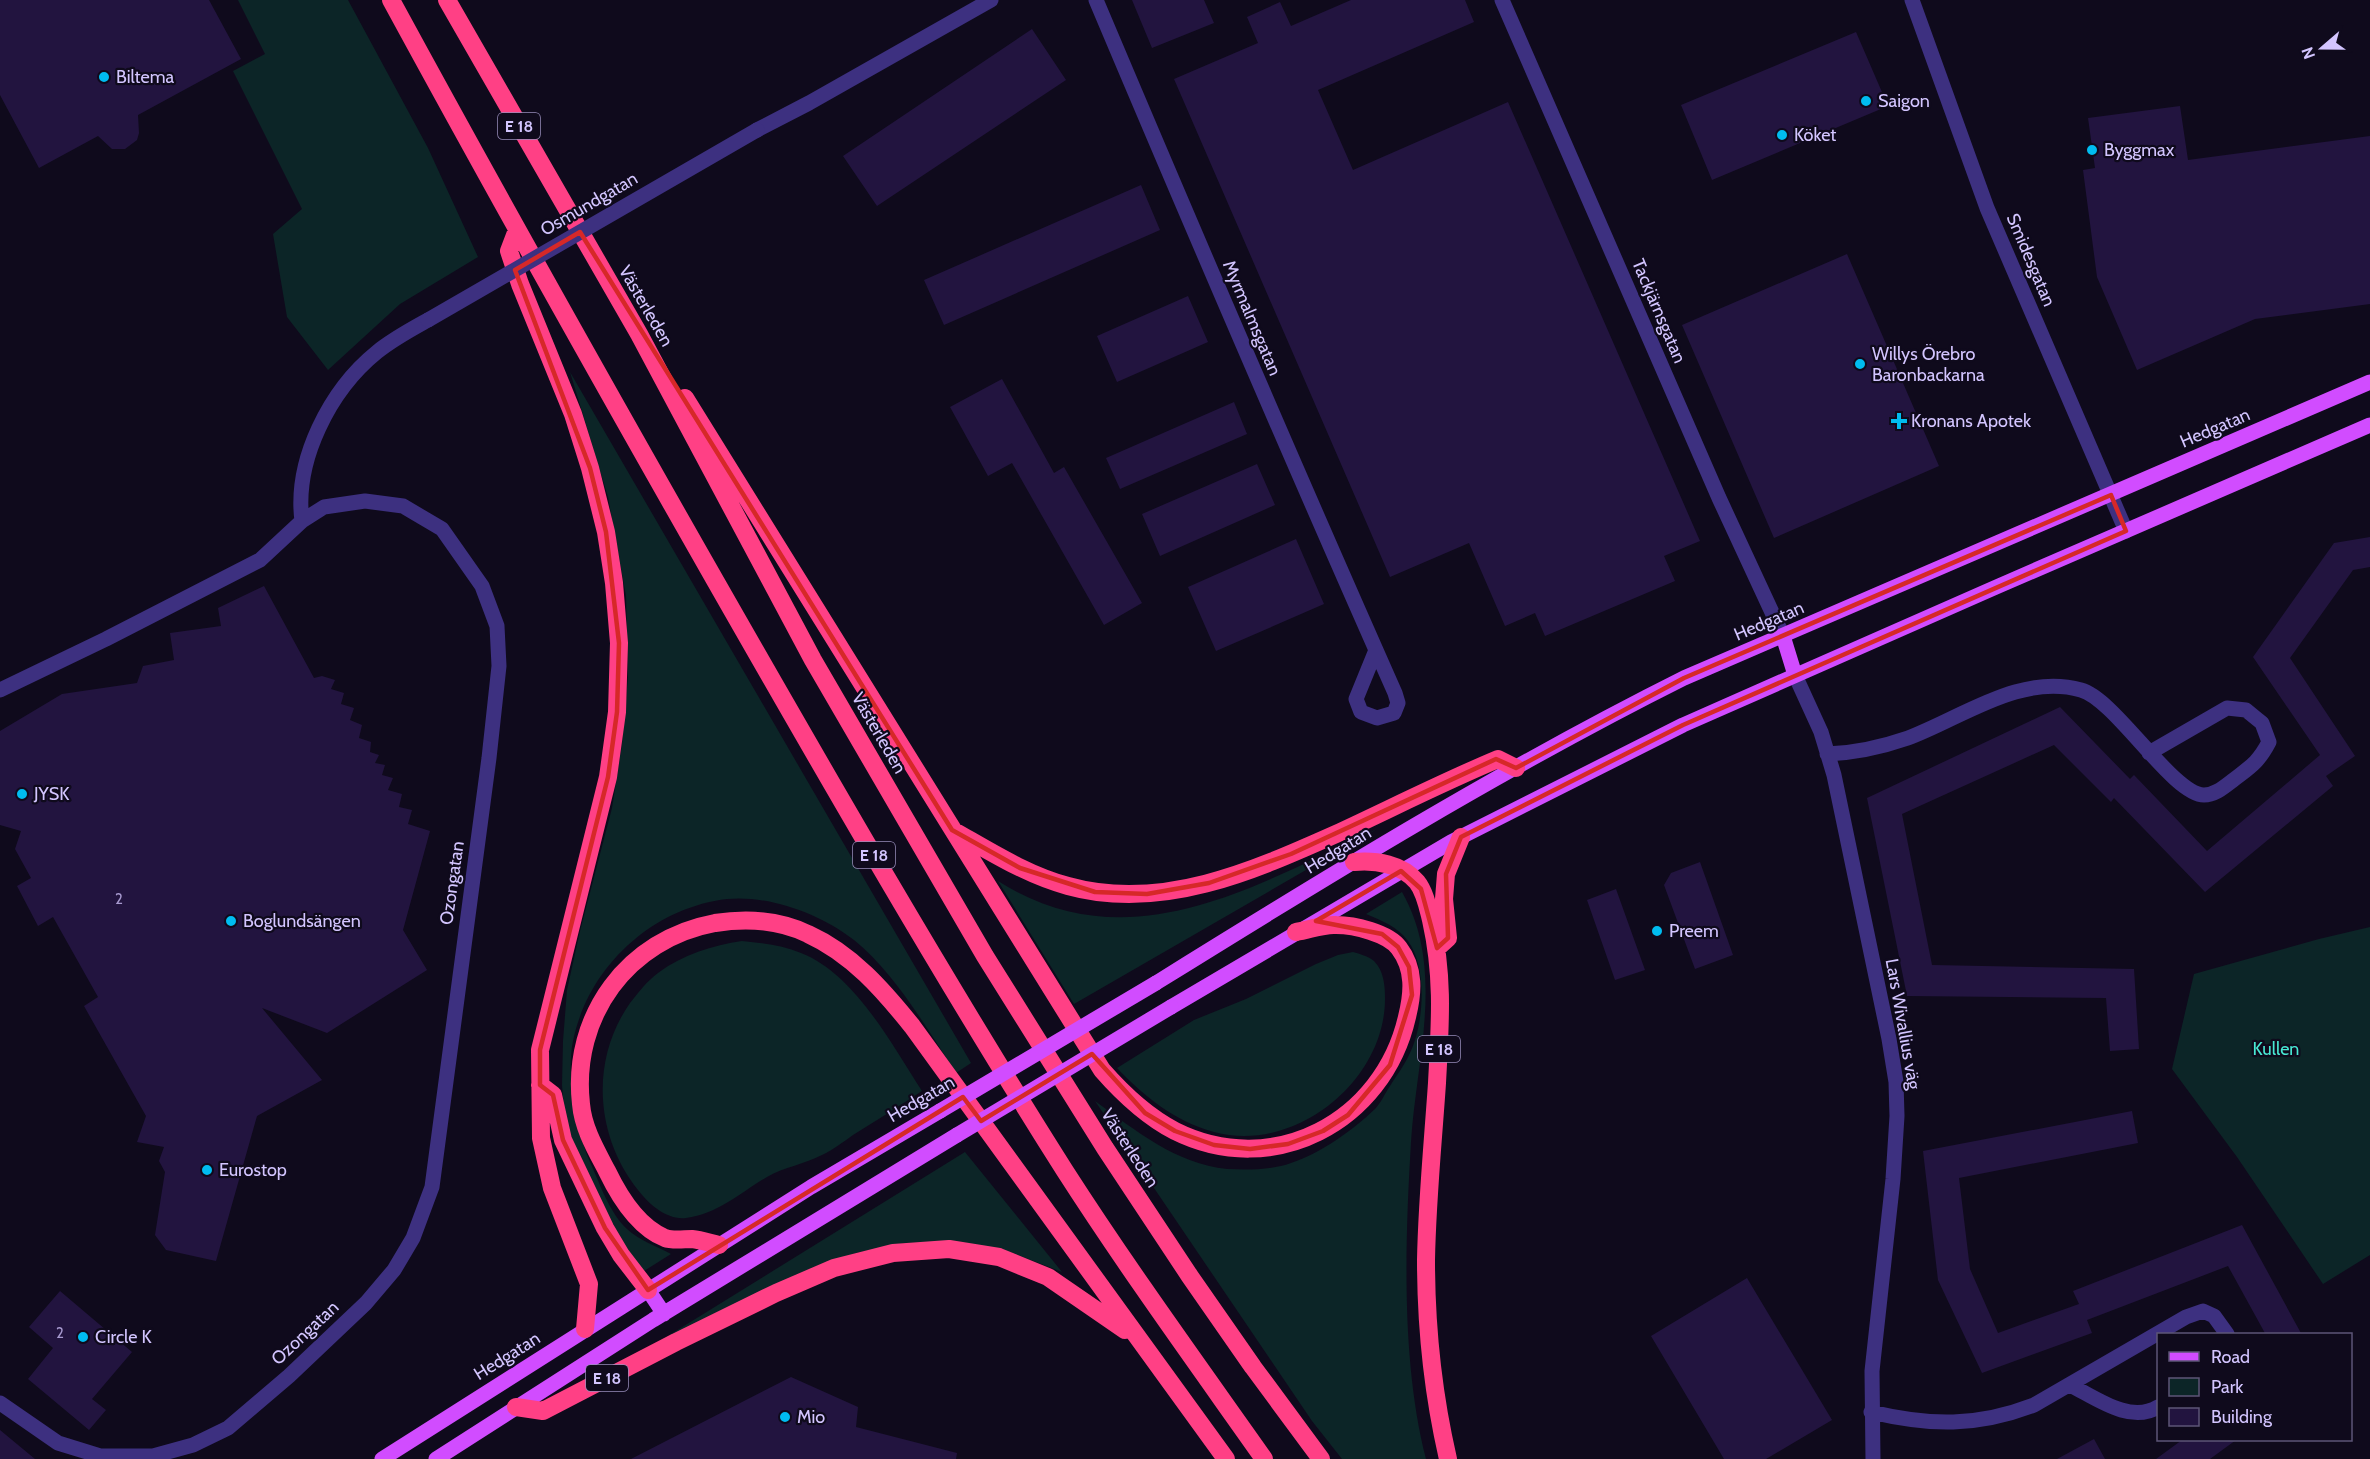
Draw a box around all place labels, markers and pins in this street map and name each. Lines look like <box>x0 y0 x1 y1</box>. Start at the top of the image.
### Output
place label: Biltema <box>116 66 175 88</box>
marker: Biltema <box>97 70 111 84</box>
place label: Saigon <box>1878 90 1930 112</box>
marker: Saigon <box>1859 94 1873 108</box>
place label: Köket <box>1794 124 1836 146</box>
marker: Köket <box>1775 128 1789 142</box>
place label: Byggmax <box>2104 139 2175 161</box>
marker: Byggmax <box>2085 143 2099 157</box>
place label: Willys Örebro Baronbackarna <box>1872 343 1985 386</box>
marker: Willys Örebro Baronbackarna <box>1853 357 1867 371</box>
place label: Kronans Apotek <box>1911 410 2032 432</box>
marker: Kronans Apotek <box>1892 414 1906 428</box>
place label: JYSK <box>33 783 70 805</box>
marker: JYSK <box>15 787 29 801</box>
place label: Boglundsängen <box>243 910 361 932</box>
marker: Boglundsängen <box>224 914 238 928</box>
place label: Preem <box>1669 920 1719 942</box>
marker: Preem <box>1650 924 1664 938</box>
place label: Eurostop <box>219 1159 287 1181</box>
marker: Eurostop <box>200 1163 214 1177</box>
place label: Circle K <box>95 1326 153 1348</box>
marker: Circle K <box>76 1330 90 1344</box>
place label: Mio <box>797 1406 825 1428</box>
marker: Mio <box>778 1410 792 1424</box>

